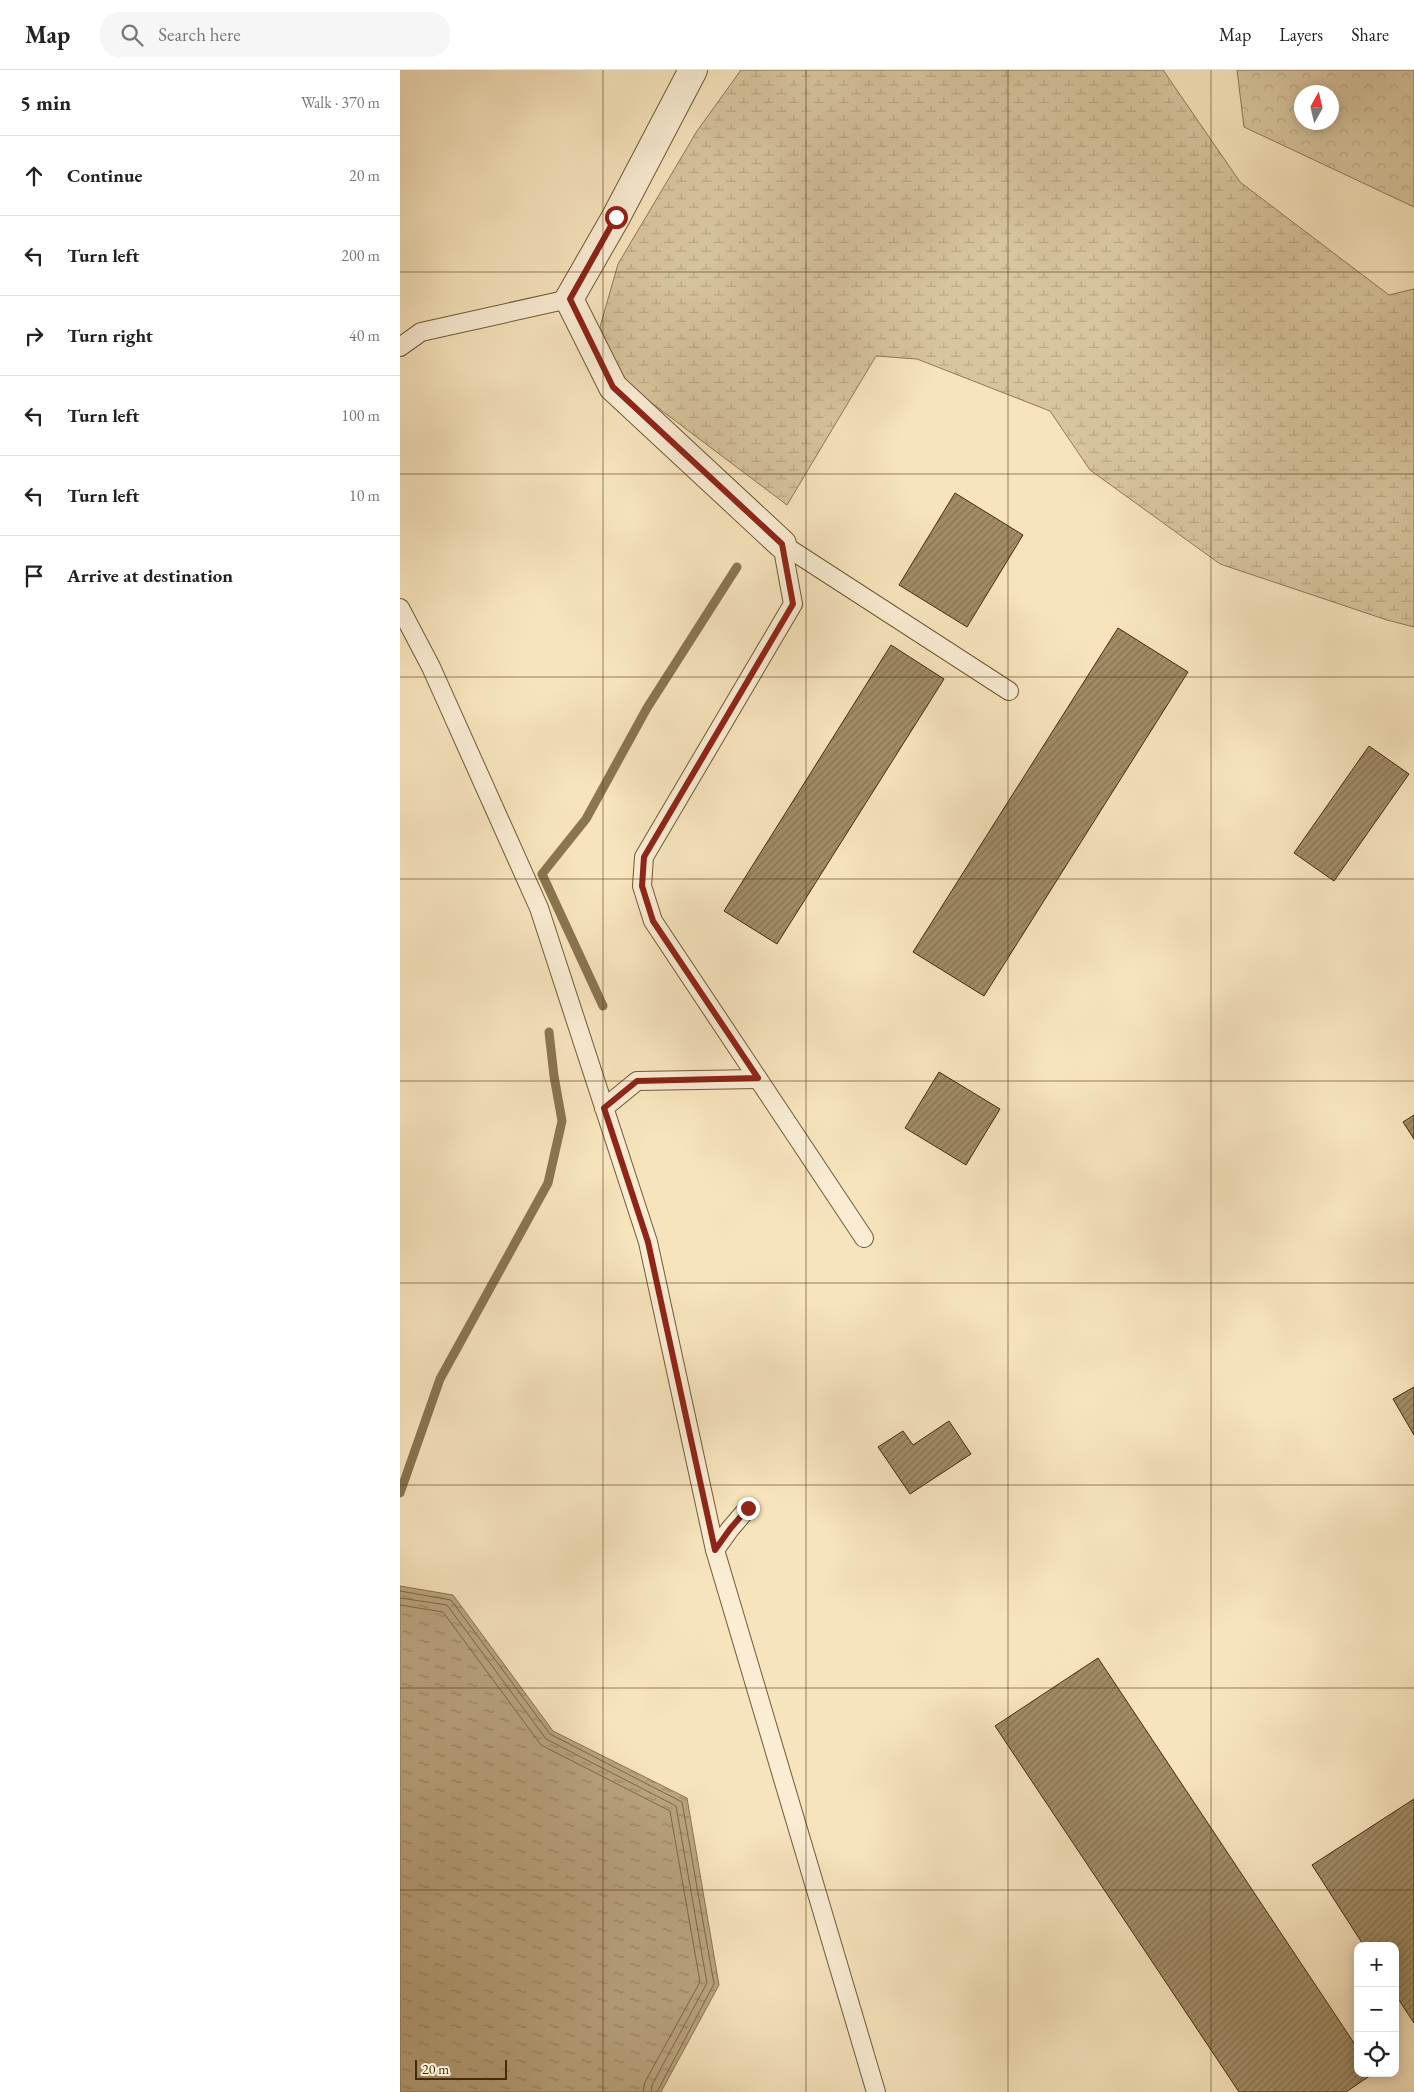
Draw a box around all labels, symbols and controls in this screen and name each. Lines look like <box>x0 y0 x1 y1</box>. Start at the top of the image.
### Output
search box <box>100 12 450 57</box>
text: Map <box>25 19 70 50</box>
icon: search <box>118 21 146 49</box>
text: Search here <box>158 22 241 47</box>
text: Map <box>1219 23 1251 46</box>
text: Layers <box>1279 23 1323 46</box>
text: Share <box>1351 23 1389 46</box>
north arrow <box>1294 85 1339 130</box>
text: 5 min <box>20 89 71 116</box>
text: Walk · 370 m <box>301 92 380 113</box>
icon: ahead <box>20 162 48 190</box>
text: Continue <box>67 163 142 188</box>
text: 20 m <box>349 165 380 186</box>
route start <box>605 206 628 229</box>
icon: left <box>20 242 48 270</box>
text: Turn left <box>67 243 139 268</box>
text: 200 m <box>341 245 380 266</box>
icon: right <box>20 322 48 350</box>
text: Turn right <box>67 323 153 348</box>
text: 40 m <box>349 325 380 346</box>
icon: left <box>20 402 48 430</box>
text: Turn left <box>67 403 139 428</box>
text: 100 m <box>341 405 380 426</box>
icon: left <box>20 482 48 510</box>
text: Turn left <box>67 483 139 508</box>
text: 10 m <box>349 485 380 506</box>
icon: arrive <box>20 562 48 590</box>
text: Arrive at destination <box>67 563 233 588</box>
route end <box>737 1497 760 1520</box>
map controls <box>1354 1942 1399 2077</box>
button: + <box>1354 1942 1399 1987</box>
button: − <box>1354 1987 1399 2032</box>
button: locate <box>1354 2032 1399 2077</box>
scale bar <box>415 2057 508 2080</box>
text: 20 m <box>422 2060 449 2078</box>

